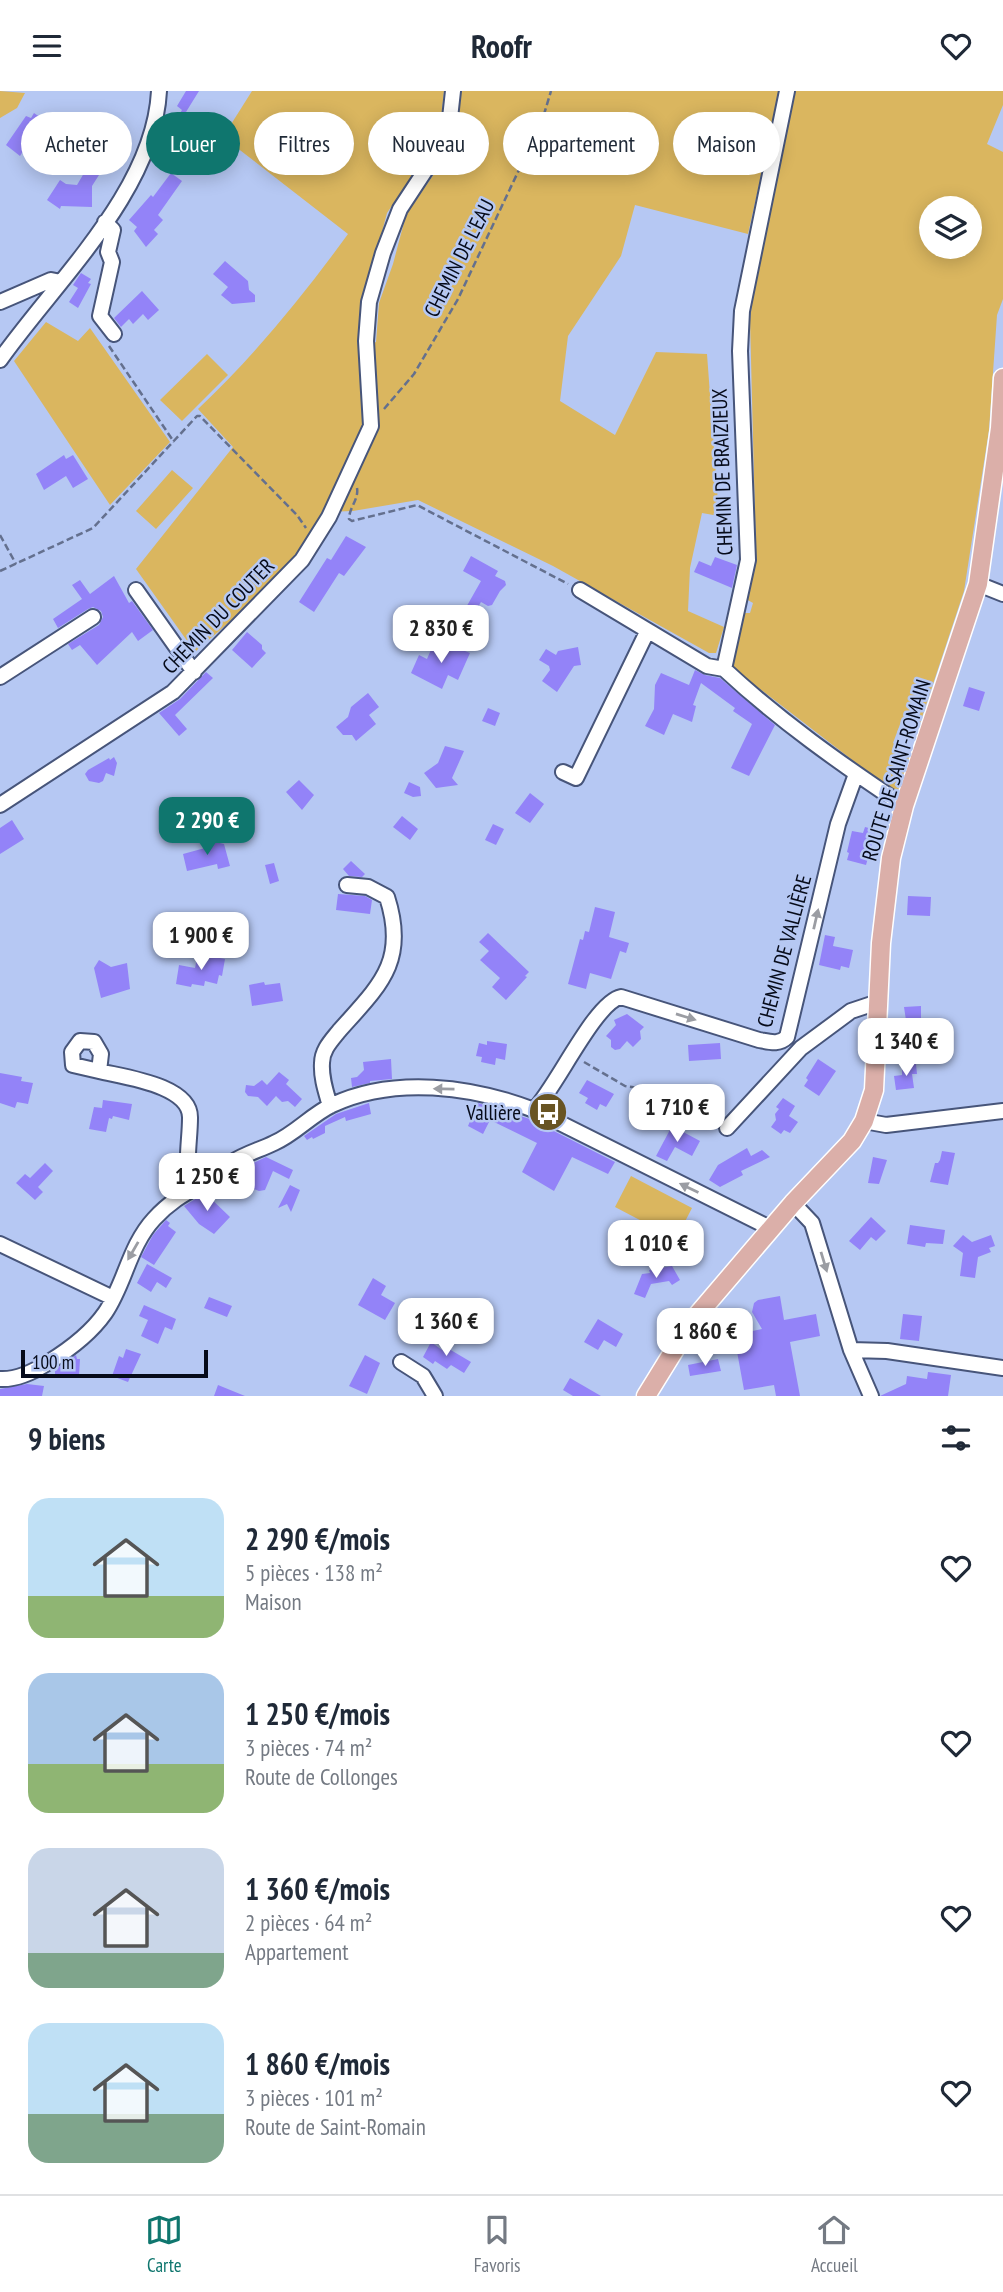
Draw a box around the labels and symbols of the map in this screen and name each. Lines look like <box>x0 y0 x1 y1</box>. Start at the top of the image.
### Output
street label: CHEMIN DE L'EAU <box>418 195 500 321</box>
street label: CHEMIN DE BRAIZIEUX <box>706 387 738 556</box>
street label: CHEMIN DU COUTER <box>156 553 280 679</box>
pin: 2 830 € <box>376 605 506 665</box>
street label: ROUTE DE SAINT-ROMAIN <box>856 676 936 864</box>
pin: 2 290 € <box>142 797 272 857</box>
street label: CHEMIN DE VALLIÈRE <box>751 872 817 1030</box>
one-way arrow <box>810 908 821 930</box>
pin: 1 900 € <box>136 913 266 972</box>
one-way arrow <box>676 1013 697 1023</box>
pin: 1 340 € <box>841 1019 971 1078</box>
one-way arrow <box>433 1083 455 1094</box>
pin: 1 710 € <box>612 1084 742 1144</box>
bus stop icon: Vallière <box>527 1091 569 1133</box>
place label: Vallière <box>465 1099 521 1126</box>
pin: 1 250 € <box>142 1153 272 1213</box>
one-way arrow <box>679 1182 699 1193</box>
pin: 1 010 € <box>591 1221 721 1280</box>
one-way arrow <box>127 1242 139 1261</box>
one-way arrow <box>819 1252 830 1273</box>
pin: 1 360 € <box>381 1299 511 1358</box>
pin: 1 860 € <box>640 1309 770 1368</box>
scale bar <box>21 1347 208 1379</box>

